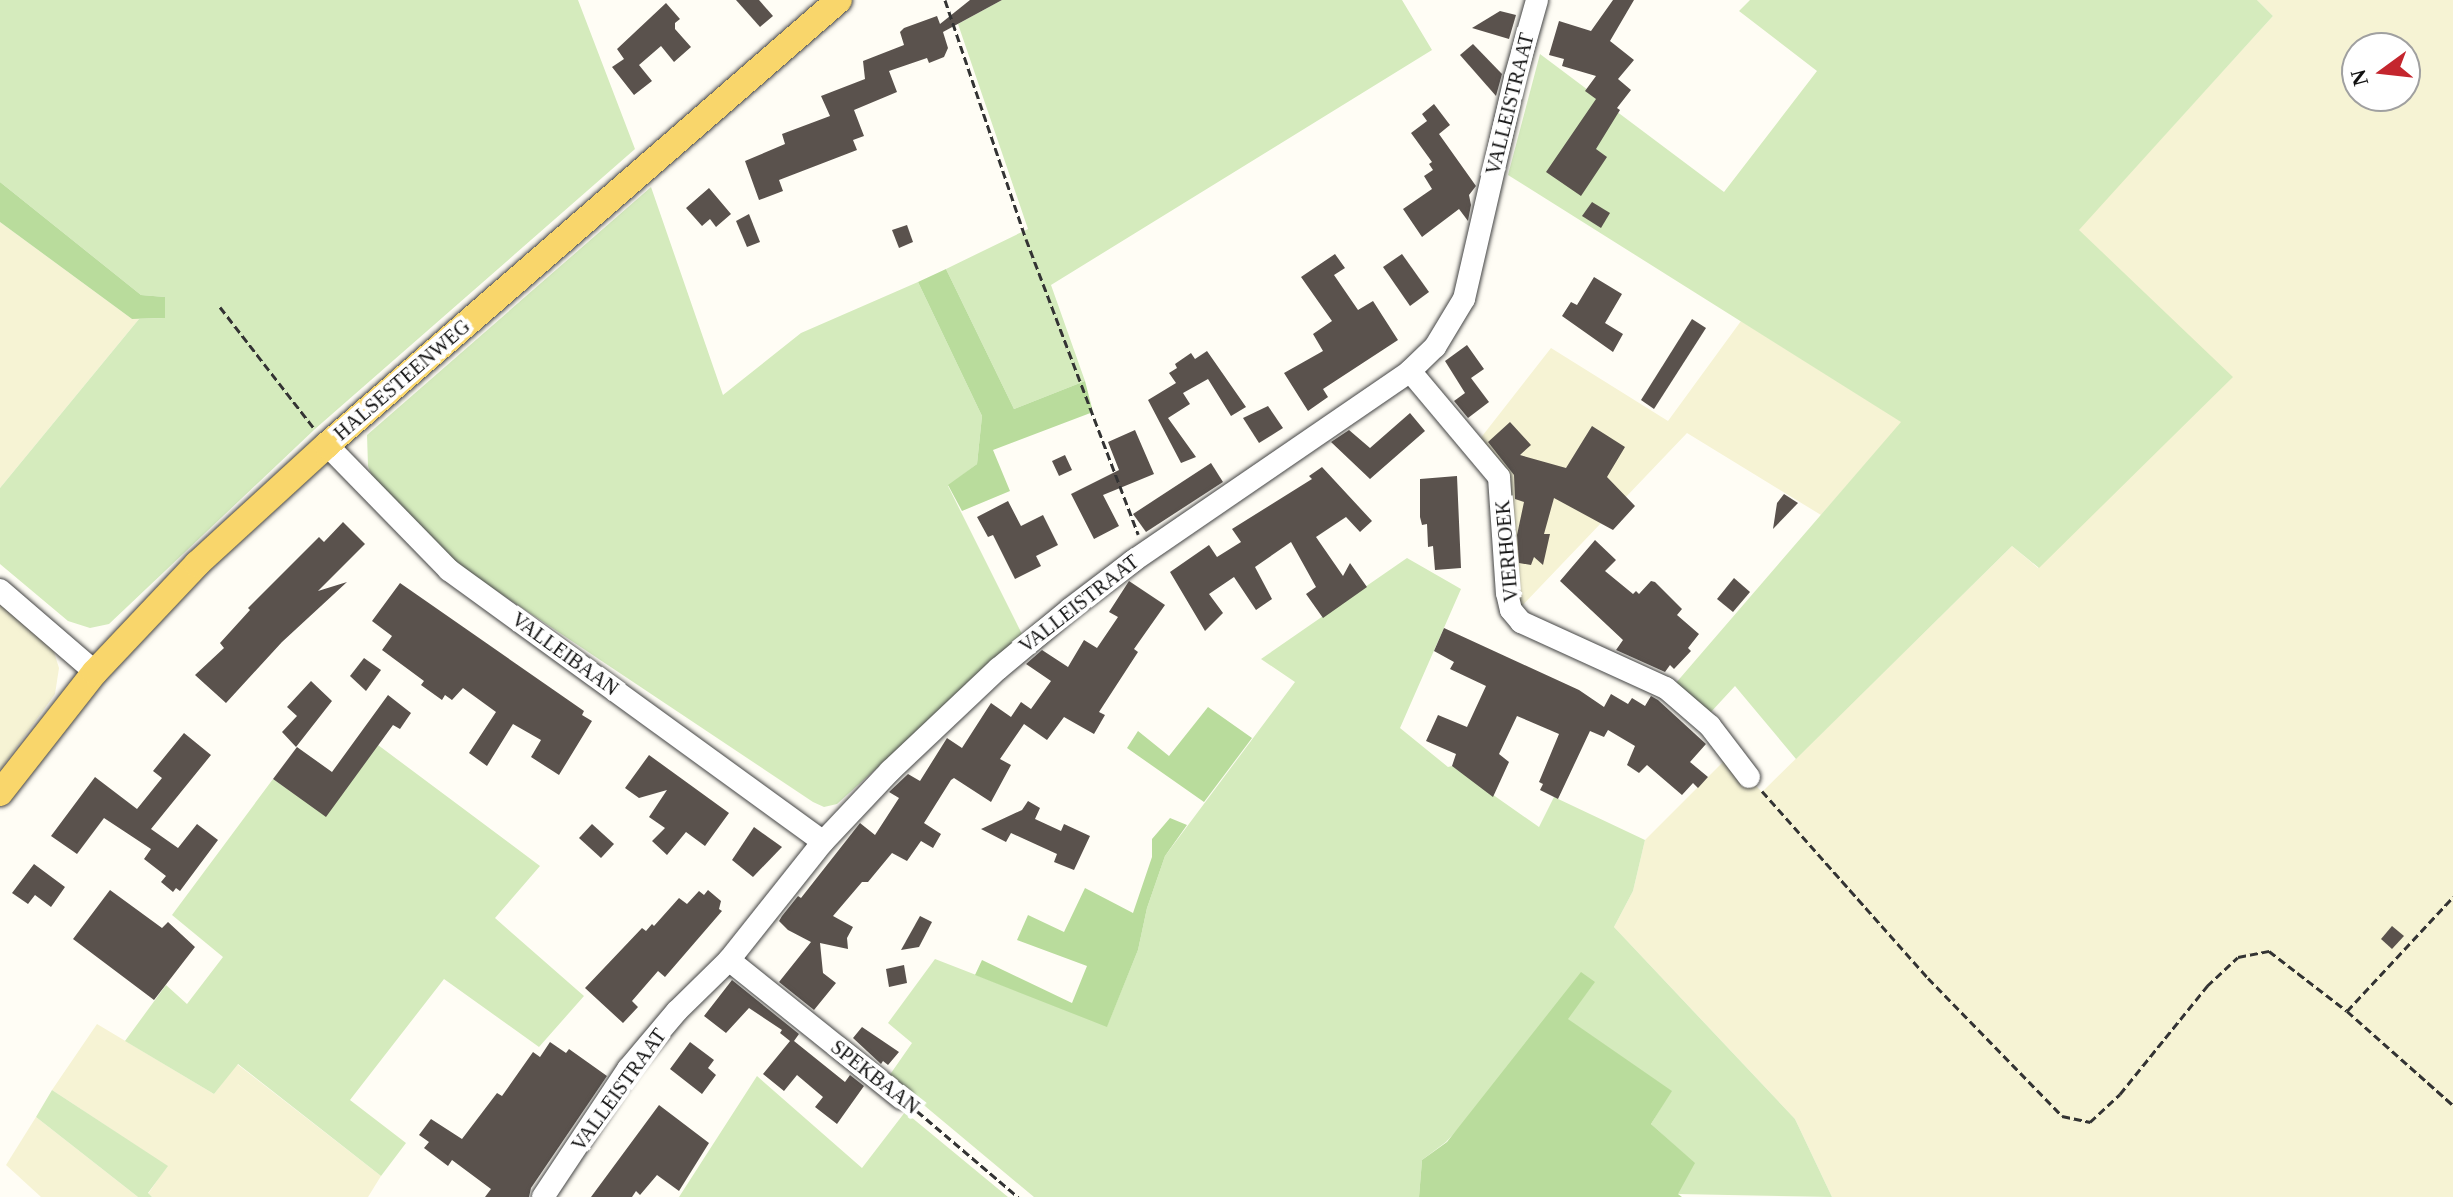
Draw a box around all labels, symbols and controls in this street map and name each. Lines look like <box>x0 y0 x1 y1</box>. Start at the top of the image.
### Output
street label: VALLEISTRAAT <box>1481 31 1539 177</box>
north arrow <box>2341 32 2421 112</box>
text: N <box>2345 67 2373 89</box>
street label: HALSESTEENWEG <box>329 314 475 446</box>
street label: VIERHOEK <box>1491 499 1523 603</box>
street label: VALLEISTRAAT <box>1014 550 1144 658</box>
street label: VALLEIBAAN <box>507 607 623 701</box>
street label: VALLEISTRAAT <box>567 1024 671 1156</box>
street label: SPEKBAAN <box>826 1035 924 1119</box>

